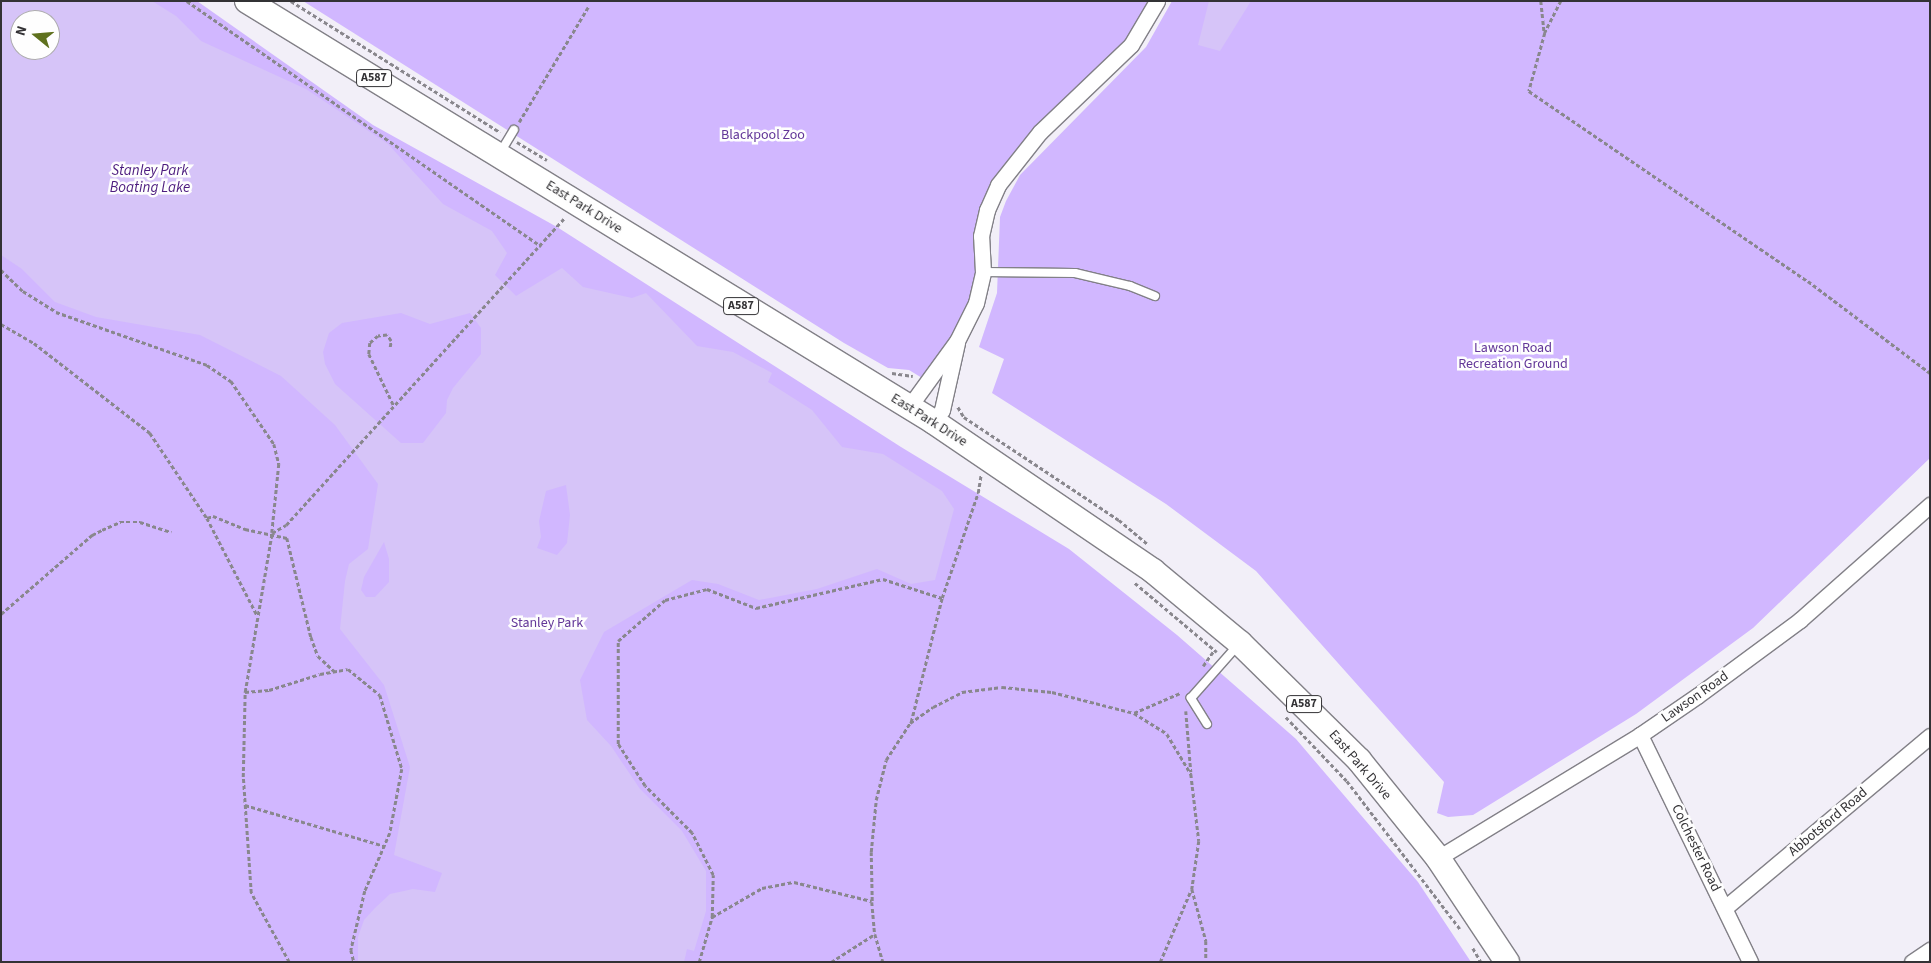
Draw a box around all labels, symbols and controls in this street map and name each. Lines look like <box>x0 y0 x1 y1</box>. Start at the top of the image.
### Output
north arrow <box>10 10 60 60</box>
text: N <box>11 24 33 38</box>
road number: A587 <box>355 68 393 88</box>
park label: Blackpool Zoo <box>721 127 805 143</box>
water label: Stanley Park Boating Lake <box>110 161 190 196</box>
street label: East Park Drive <box>543 177 625 237</box>
road number: A587 <box>722 296 760 316</box>
park label: Lawson Road Recreation Ground <box>1458 340 1568 372</box>
street label: East Park Drive <box>888 390 970 450</box>
park label: Stanley Park <box>511 615 583 631</box>
street label: Lawson Road <box>1658 668 1732 726</box>
road number: A587 <box>1285 694 1323 714</box>
street label: East Park Drive <box>1325 727 1395 803</box>
street label: Abbotsford Road <box>1785 784 1871 860</box>
street label: Colchester Road <box>1668 802 1724 894</box>

